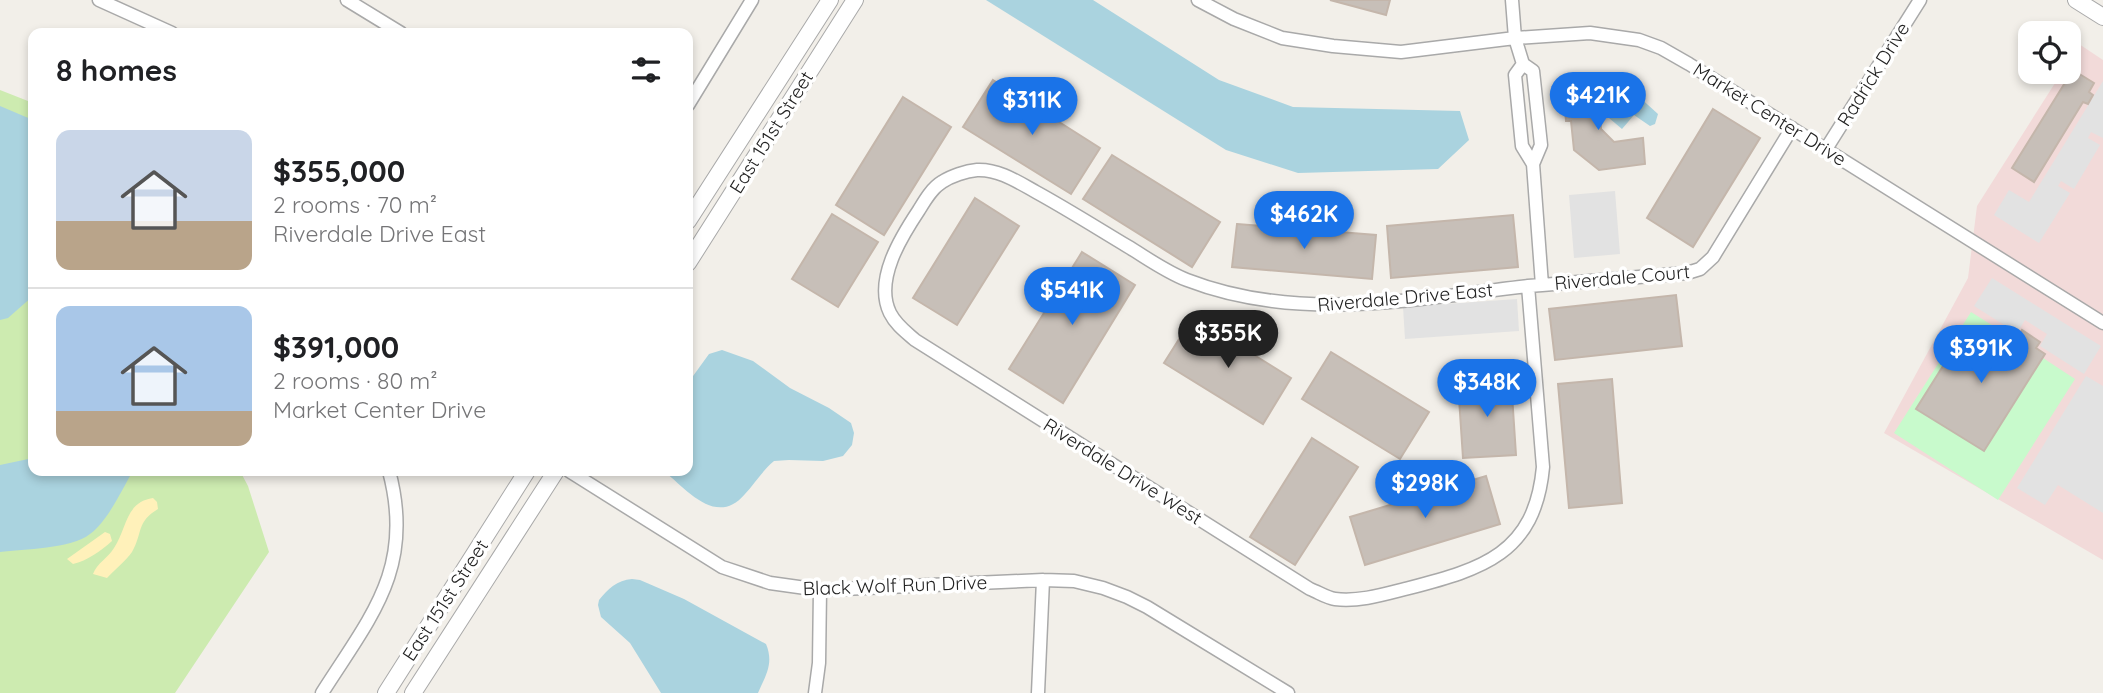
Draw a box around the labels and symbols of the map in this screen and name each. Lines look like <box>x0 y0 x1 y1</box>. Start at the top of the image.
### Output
street label: Radrick Drive <box>1832 18 1914 130</box>
street label: Market Center Drive <box>1689 57 1851 171</box>
street label: East 151st Street <box>724 66 818 198</box>
pin: $421K <box>1549 72 1647 132</box>
pin: $311K <box>983 78 1081 137</box>
pin: $462K <box>1255 191 1353 251</box>
street label: Riverdale Court <box>1553 259 1691 295</box>
pin: $541K <box>1023 268 1121 327</box>
street label: Riverdale Drive East <box>1316 277 1494 317</box>
pin: $355K <box>1179 310 1277 370</box>
pin: $391K <box>1932 326 2030 385</box>
pin: $348K <box>1438 360 1536 419</box>
street label: Riverdale Drive West <box>1039 412 1207 530</box>
pin: $298K <box>1376 461 1474 520</box>
street label: East 151st Street <box>397 535 493 665</box>
street label: Black Wolf Run Drive <box>802 570 988 600</box>

